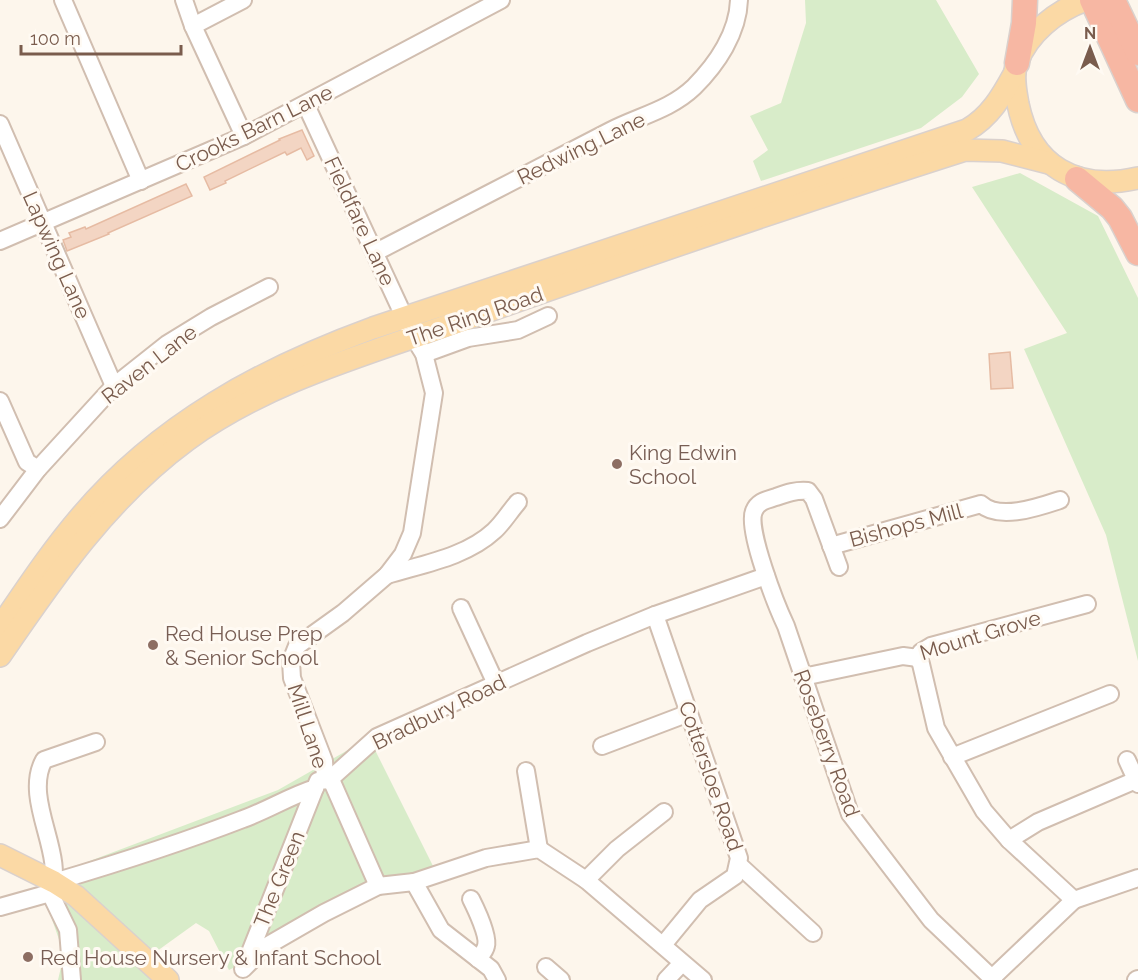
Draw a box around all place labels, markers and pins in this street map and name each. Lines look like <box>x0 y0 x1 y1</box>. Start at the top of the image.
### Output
place label: King Edwin School <box>629 440 737 489</box>
marker: King Edwin School <box>610 457 624 471</box>
place label: Red House Prep & Senior School <box>165 621 323 670</box>
marker: Red House Prep & Senior School <box>146 638 160 652</box>
place label: Red House Nursery & Infant School <box>40 945 381 970</box>
marker: Red House Nursery & Infant School <box>21 950 35 964</box>

